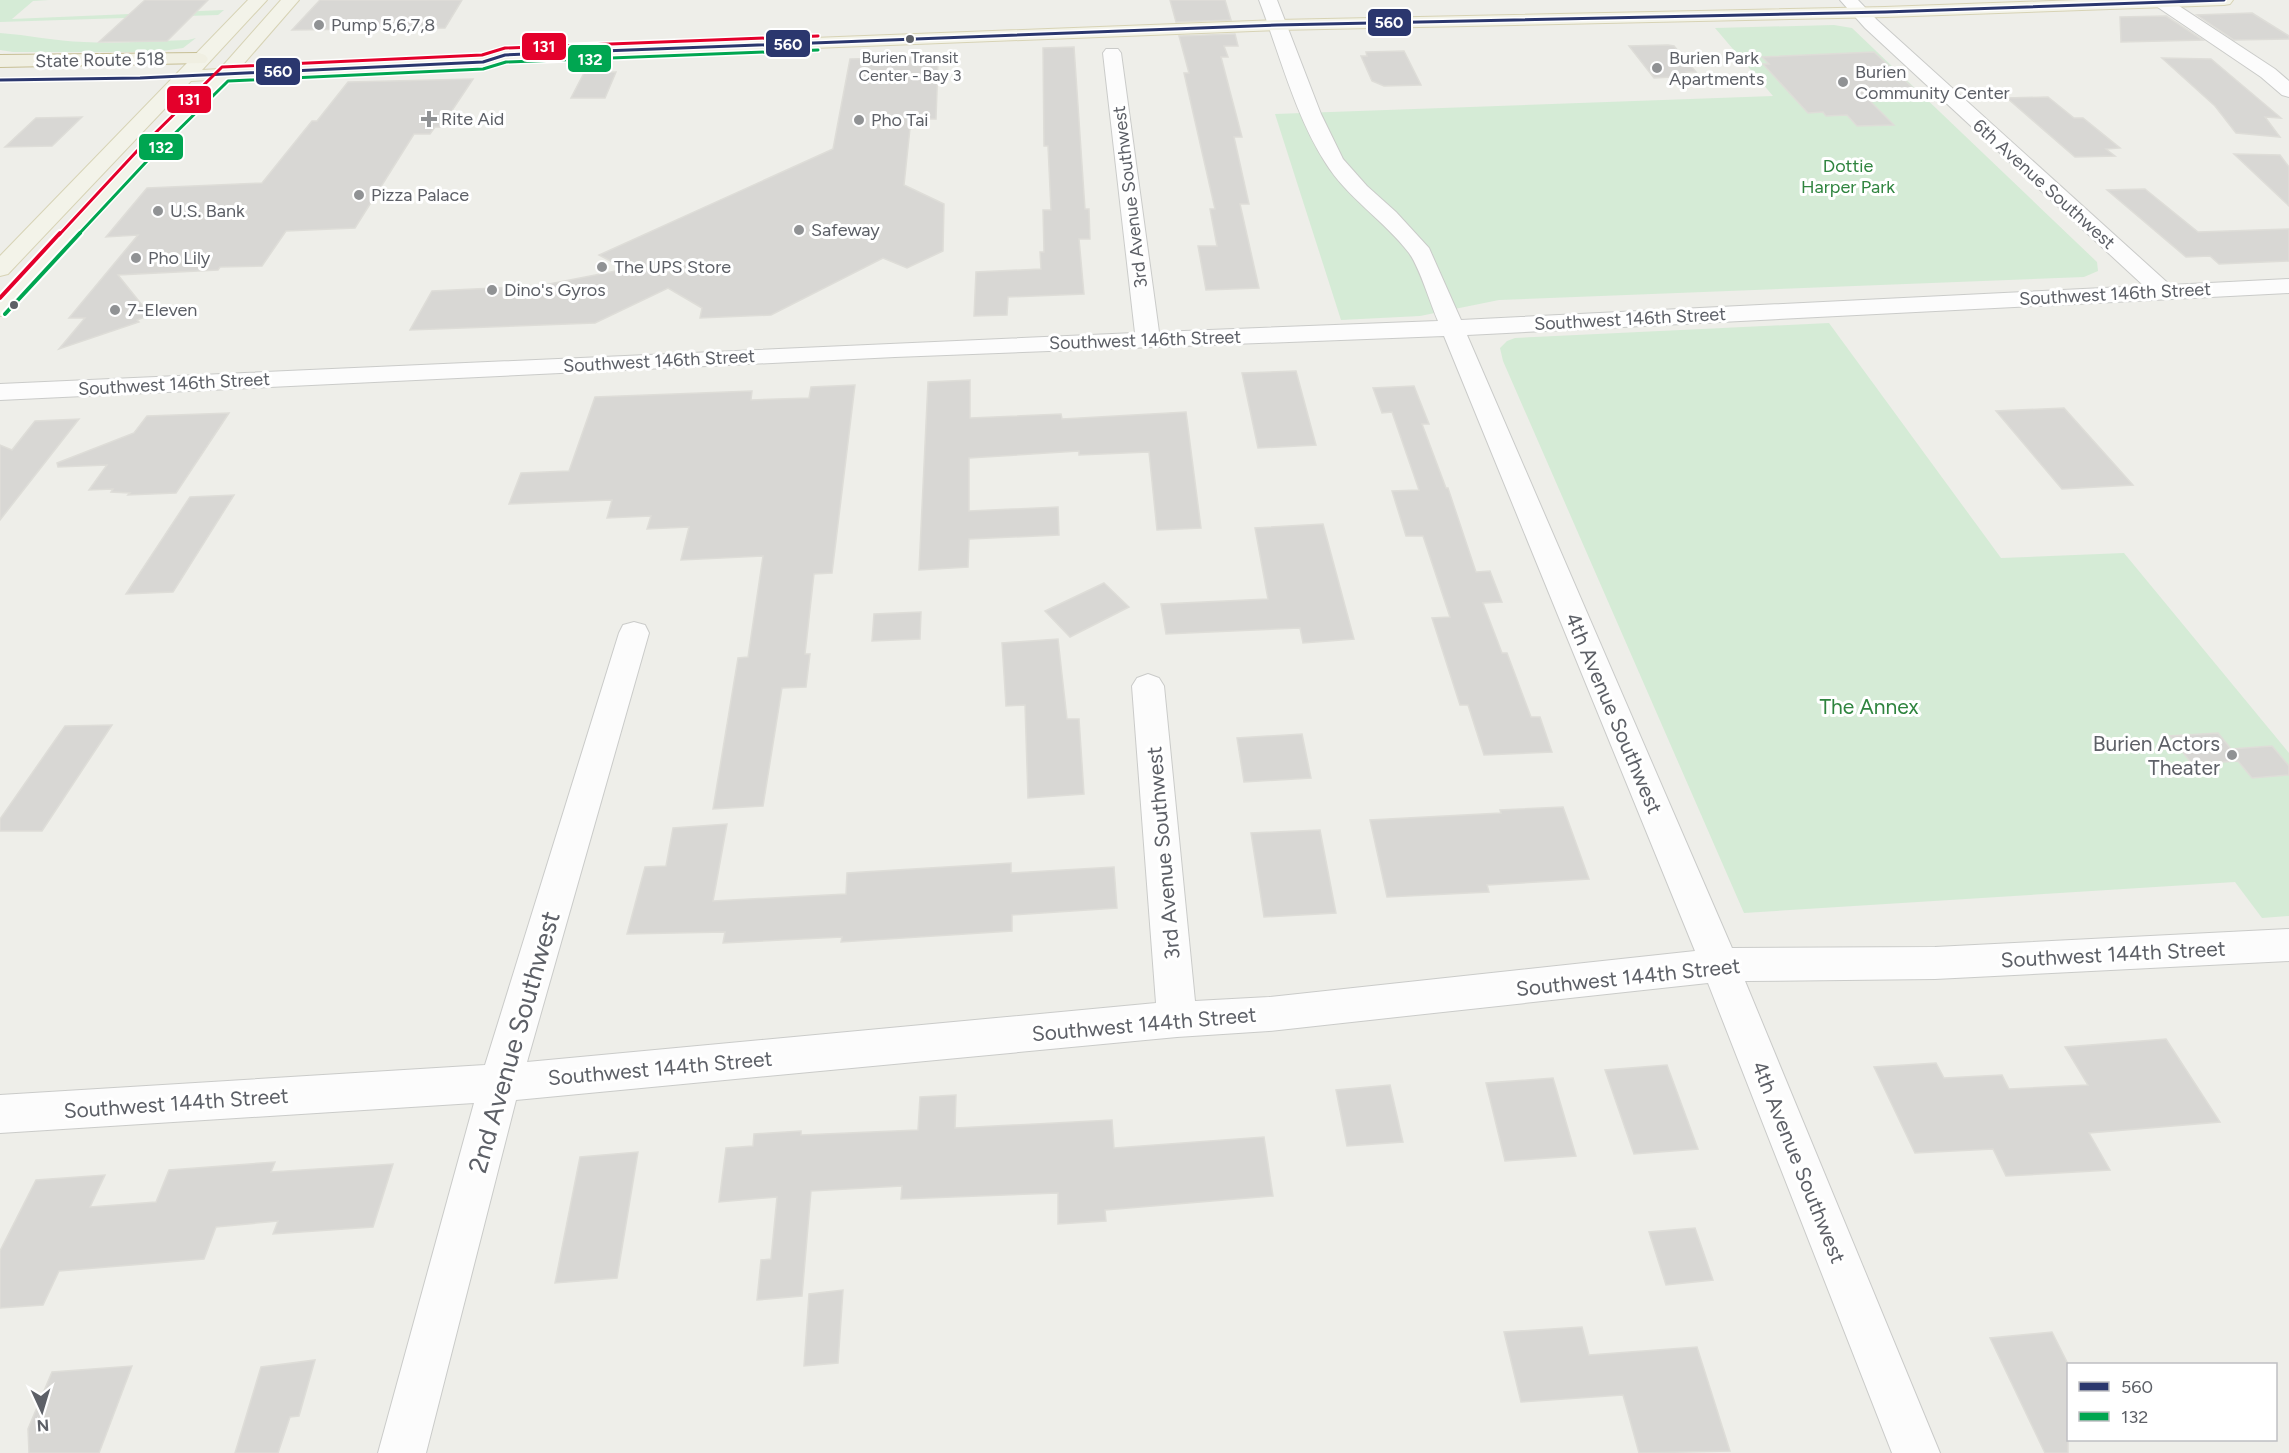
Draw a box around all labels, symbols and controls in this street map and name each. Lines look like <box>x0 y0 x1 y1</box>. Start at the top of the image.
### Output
line badge: 560 <box>1367 8 1412 37</box>
text: 560 <box>1375 13 1403 32</box>
place label: Pump 5,6,7,8 <box>331 14 435 36</box>
marker: Pump 5,6,7,8 <box>312 18 326 32</box>
line badge: 560 <box>765 29 811 58</box>
line badge: 131 <box>521 32 567 61</box>
marker: Burien Transit Center - Bay 3 <box>904 33 916 45</box>
text: 560 <box>774 35 802 54</box>
text: 131 <box>533 37 555 56</box>
line badge: 132 <box>567 44 612 73</box>
place label: Burien Park Apartments <box>1669 47 1764 90</box>
street label: State Route 518 <box>35 48 165 72</box>
place label: Burien Transit Center - Bay 3 <box>859 48 961 85</box>
text: 132 <box>578 50 602 69</box>
line badge: 560 <box>255 57 301 86</box>
marker: Burien Park Apartments <box>1650 61 1664 75</box>
place label: Burien Community Center <box>1855 61 2010 104</box>
text: 560 <box>264 62 292 81</box>
marker: Burien Community Center <box>1836 75 1850 89</box>
line badge: 131 <box>166 85 212 114</box>
text: 131 <box>178 90 200 109</box>
street label: 3rd Avenue Southwest <box>1108 104 1152 289</box>
place label: Rite Aid <box>441 108 504 130</box>
place label: Pho Tai <box>871 109 929 131</box>
marker: Rite Aid <box>422 112 436 126</box>
marker: Pho Tai <box>852 113 866 127</box>
street label: 6th Avenue Southwest <box>1968 114 2120 254</box>
line badge: 132 <box>138 133 184 161</box>
text: 132 <box>149 138 173 157</box>
park label: Dottie Harper Park <box>1801 155 1895 198</box>
place label: Pizza Palace <box>371 184 469 206</box>
marker: Pizza Palace <box>352 188 366 202</box>
place label: U.S. Bank <box>170 200 245 222</box>
marker: U.S. Bank <box>151 204 165 218</box>
place label: Safeway <box>811 219 880 241</box>
marker: Safeway <box>792 223 806 237</box>
place label: Pho Lily <box>148 247 211 269</box>
marker: Pho Lily <box>129 251 143 265</box>
place label: The UPS Store <box>614 256 731 278</box>
marker: The UPS Store <box>595 260 609 274</box>
street label: Southwest 146th Street <box>2018 278 2212 310</box>
place label: Dino's Gyros <box>504 279 606 301</box>
marker: Dino's Gyros <box>485 283 499 297</box>
unlabelled marker <box>8 299 20 311</box>
place label: 7-Eleven <box>127 299 197 321</box>
marker: 7-Eleven <box>108 303 122 317</box>
street label: Southwest 146th Street <box>1533 303 1727 335</box>
street label: Southwest 146th Street <box>1049 326 1242 354</box>
street label: Southwest 146th Street <box>562 345 756 377</box>
street label: Southwest 146th Street <box>77 368 271 400</box>
street label: 4th Avenue Southwest <box>1560 609 1668 817</box>
park label: The Annex <box>1820 694 1919 719</box>
place label: Burien Actors Theater <box>2093 731 2220 780</box>
street label: 3rd Avenue Southwest <box>1141 745 1185 961</box>
marker: Burien Actors Theater <box>2225 748 2239 762</box>
street label: 2nd Avenue Southwest <box>461 907 567 1177</box>
street label: Southwest 144th Street <box>2000 936 2226 972</box>
street label: Southwest 144th Street <box>1515 953 1741 1001</box>
street label: Southwest 144th Street <box>1031 1002 1257 1046</box>
street label: Southwest 144th Street <box>547 1046 773 1090</box>
street label: 4th Avenue Southwest <box>1747 1057 1851 1267</box>
street label: Southwest 144th Street <box>63 1083 289 1123</box>
legend <box>2067 1363 2277 1441</box>
text: 560 <box>2121 1376 2153 1398</box>
north arrow <box>12 1381 72 1441</box>
text: 132 <box>2121 1406 2148 1428</box>
text: N <box>36 1416 50 1435</box>

